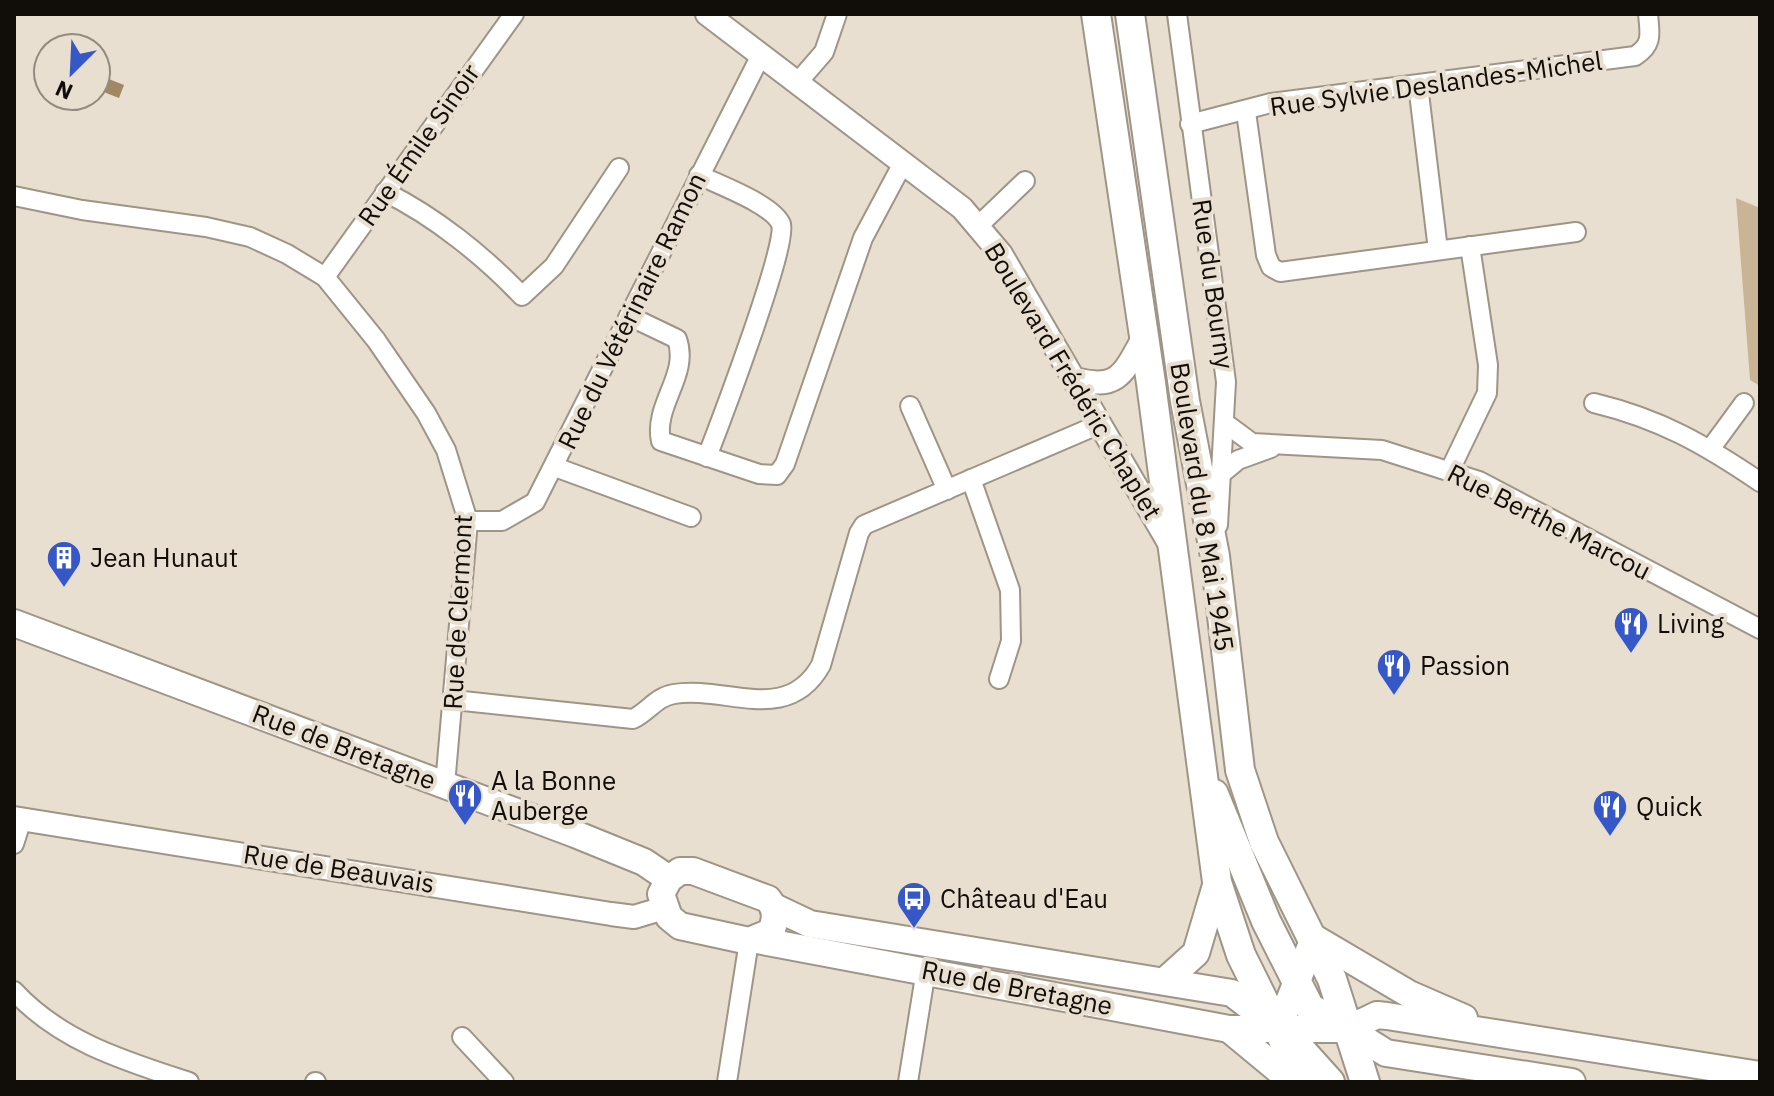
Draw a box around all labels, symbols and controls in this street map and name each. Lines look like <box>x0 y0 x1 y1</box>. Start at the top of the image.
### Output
north arrow <box>32 32 112 112</box>
street label: Rue Sylvie Deslandes-Michel <box>1267 43 1604 123</box>
street label: Rue Émile Sinoir <box>350 56 487 232</box>
text: N <box>50 74 77 107</box>
street label: Rue du Vétérinaire Ramon <box>549 167 713 455</box>
street label: Rue du Bourny <box>1185 197 1243 371</box>
street label: Boulevard Frédéric Chaplet <box>978 236 1170 525</box>
street label: Boulevard du 8 Mai 1945 <box>1163 360 1243 654</box>
street label: Rue Berthe Marcou <box>1442 455 1657 587</box>
street label: Rue de Clermont <box>435 513 479 710</box>
building icon: Jean Hunaut <box>45 539 83 589</box>
place label: Jean Hunaut <box>90 540 238 574</box>
restaurant icon: Living <box>1612 605 1650 655</box>
place label: Living <box>1657 606 1725 640</box>
restaurant icon: Passion <box>1375 647 1413 697</box>
place label: Passion <box>1420 648 1510 682</box>
street label: Rue de Bretagne <box>248 695 441 797</box>
place label: A la Bonne Auberge <box>491 763 616 827</box>
restaurant icon: A la Bonne Auberge <box>446 777 484 827</box>
restaurant icon: Quick <box>1591 788 1629 838</box>
place label: Quick <box>1636 789 1703 823</box>
street label: Rue de Beauvais <box>241 836 437 900</box>
bus stop icon: Château d'Eau <box>895 880 933 930</box>
place label: Château d'Eau <box>940 881 1108 915</box>
street label: Rue de Bretagne <box>919 952 1116 1022</box>

